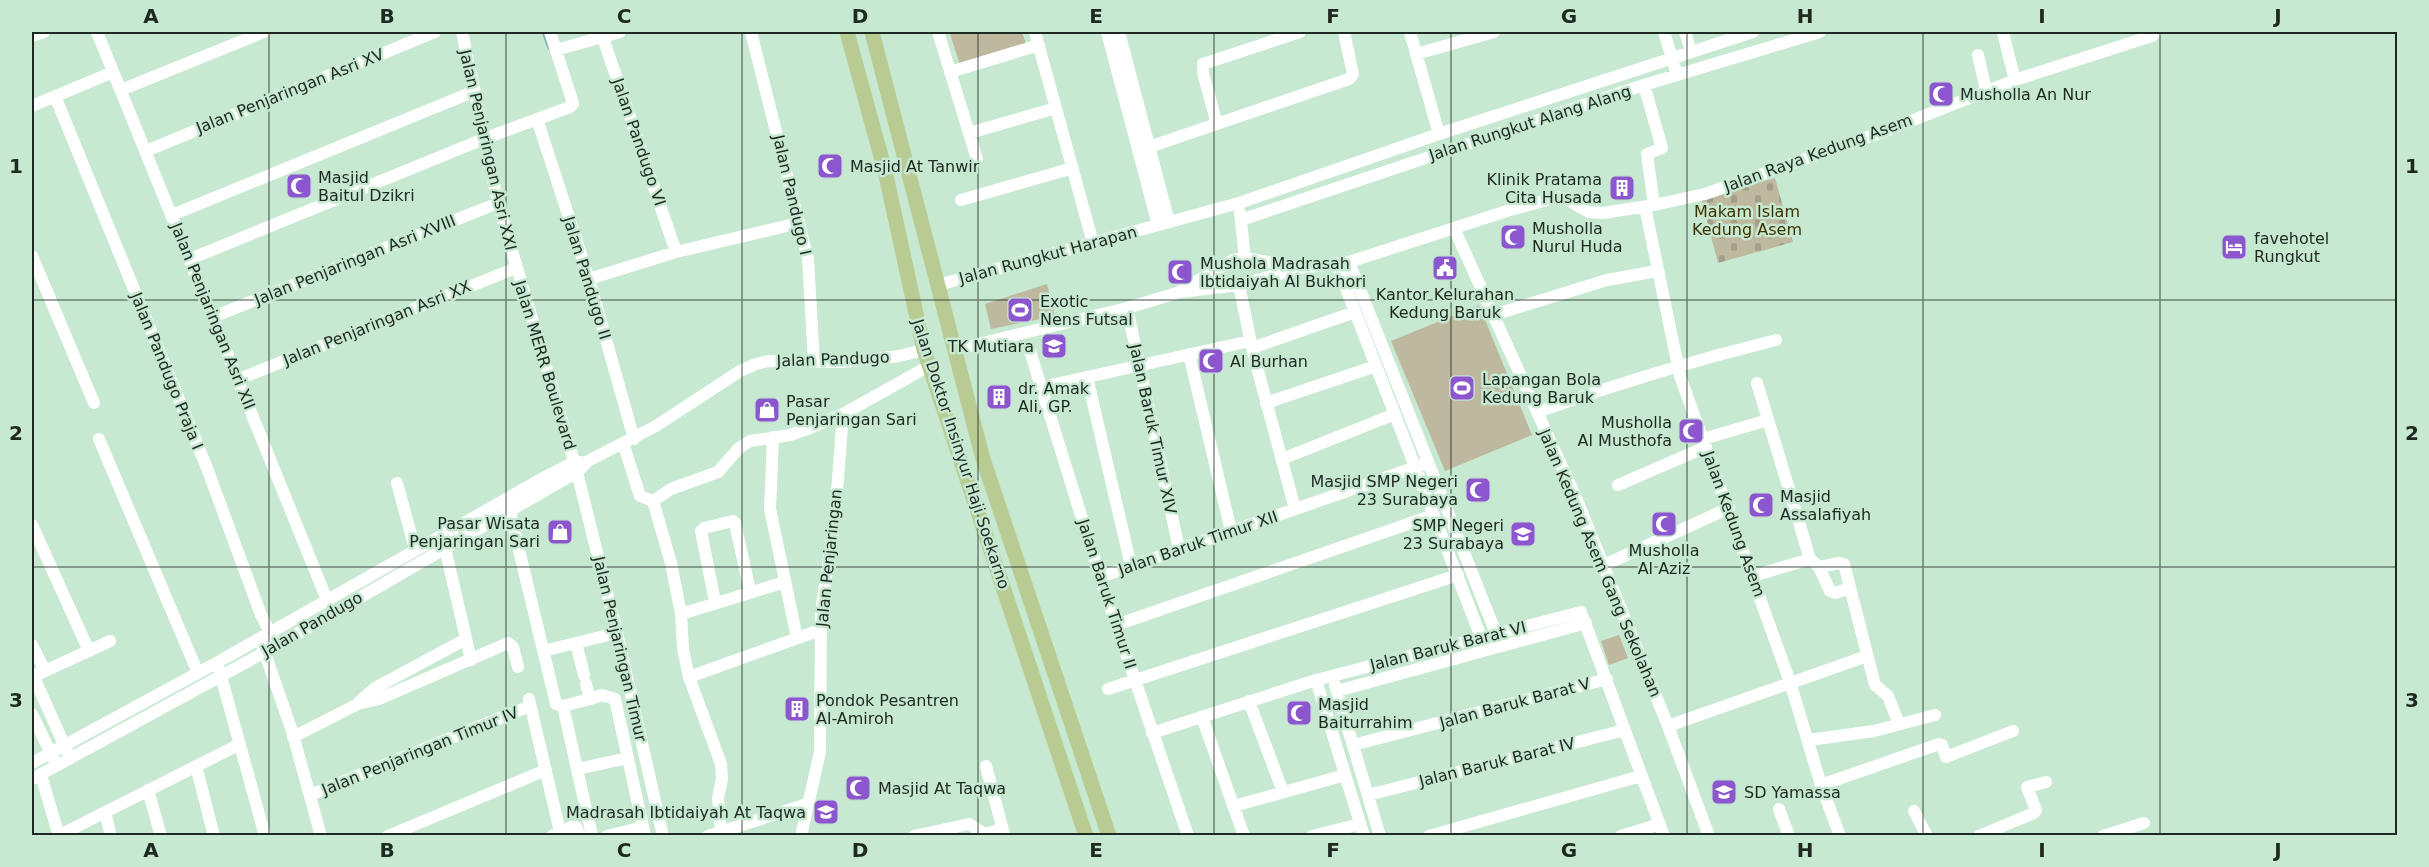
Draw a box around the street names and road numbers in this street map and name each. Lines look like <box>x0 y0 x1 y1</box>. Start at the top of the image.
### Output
street label: Jalan Penjaringan Asri XV <box>192 45 387 138</box>
street label: Jalan Penjaringan Asri XXI <box>455 47 520 252</box>
street label: Jalan Pandugo VI <box>608 75 670 208</box>
street label: Jalan Rungkut Alang Alang <box>1426 81 1633 165</box>
street label: Jalan Raya Kedung Asem <box>1720 110 1915 196</box>
street label: Jalan Pandugo I <box>769 132 815 257</box>
street label: Jalan Penjaringan Asri XVIII <box>251 211 458 309</box>
street label: Jalan Pandugo II <box>559 213 615 342</box>
street label: Jalan Penjaringan Asri XII <box>166 219 259 412</box>
street label: Jalan Rungkut Harapan <box>956 222 1139 288</box>
street label: Jalan Penjaringan Asri XX <box>279 277 474 370</box>
street label: Jalan MERR Boulevard <box>510 277 580 452</box>
street label: Jalan Pandugo Praja I <box>126 289 207 452</box>
street label: Jalan Doktor Insinyur Haji Soekarno <box>908 316 1014 591</box>
street label: Jalan Baruk Timur XIV <box>1125 341 1180 516</box>
street label: Jalan Pandugo <box>775 348 890 371</box>
street label: Jalan Kedung Asem Gang Sekolahan <box>1534 425 1665 700</box>
street label: Jalan Kedung Asem <box>1698 447 1769 600</box>
street label: Jalan Penjaringan <box>812 488 846 629</box>
street label: Jalan Baruk Timur XII <box>1115 507 1280 580</box>
street label: Jalan Baruk Timur II <box>1073 516 1140 671</box>
street label: Jalan Penjaringan Timur <box>589 553 651 744</box>
street label: Jalan Pandugo <box>257 587 366 661</box>
street label: Jalan Baruk Barat VI <box>1367 617 1528 675</box>
street label: Jalan Baruk Barat V <box>1437 674 1593 733</box>
street label: Jalan Penjaringan Timur IV <box>318 703 521 800</box>
street label: Jalan Baruk Barat IV <box>1416 733 1577 791</box>

